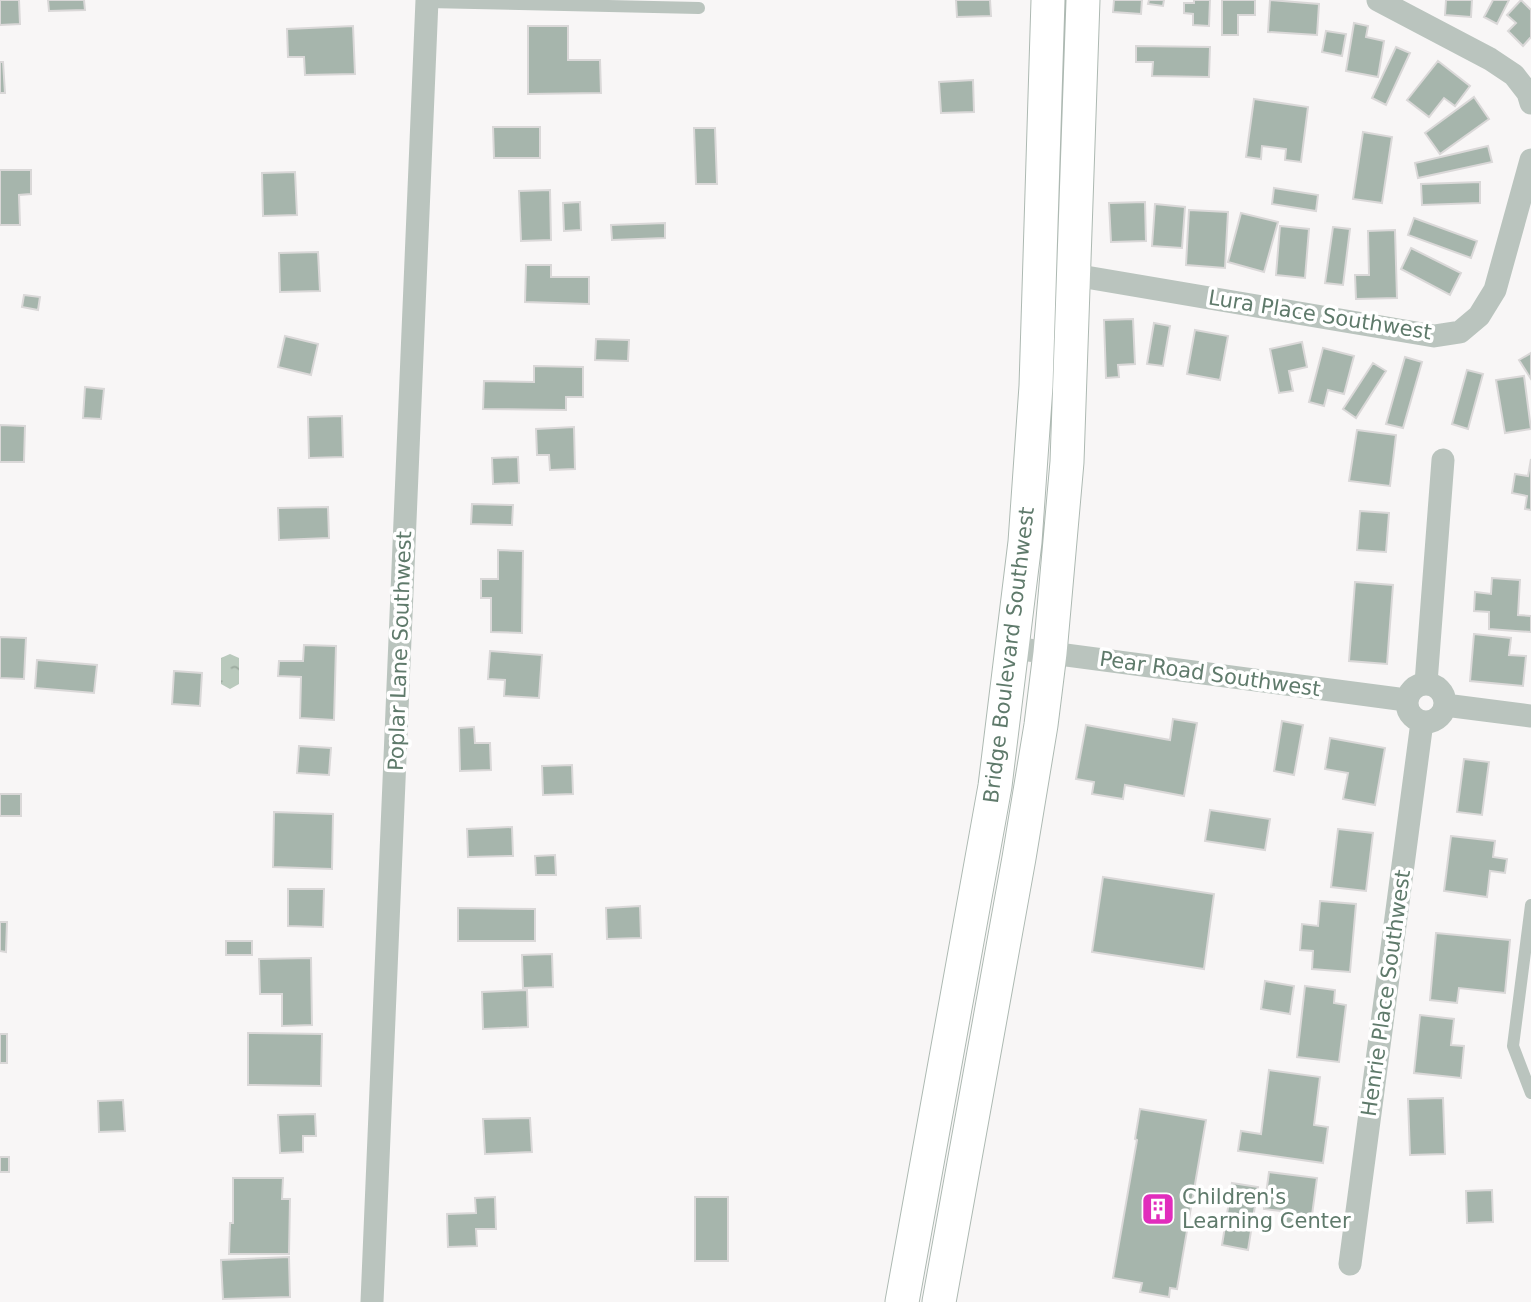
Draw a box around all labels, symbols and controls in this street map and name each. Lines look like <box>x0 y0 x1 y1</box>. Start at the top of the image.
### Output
street label: Lura Place Southwest <box>1207 285 1433 345</box>
street label: Bridge Boulevard Southwest <box>979 505 1039 805</box>
street label: Poplar Lane Southwest <box>384 531 416 771</box>
street label: Pear Road Southwest <box>1098 647 1322 701</box>
street label: Henrie Place Southwest <box>1357 868 1415 1118</box>
place label: Children's Learning Center <box>1182 1185 1351 1233</box>
building icon: Children's Learning Center <box>1139 1190 1177 1228</box>

